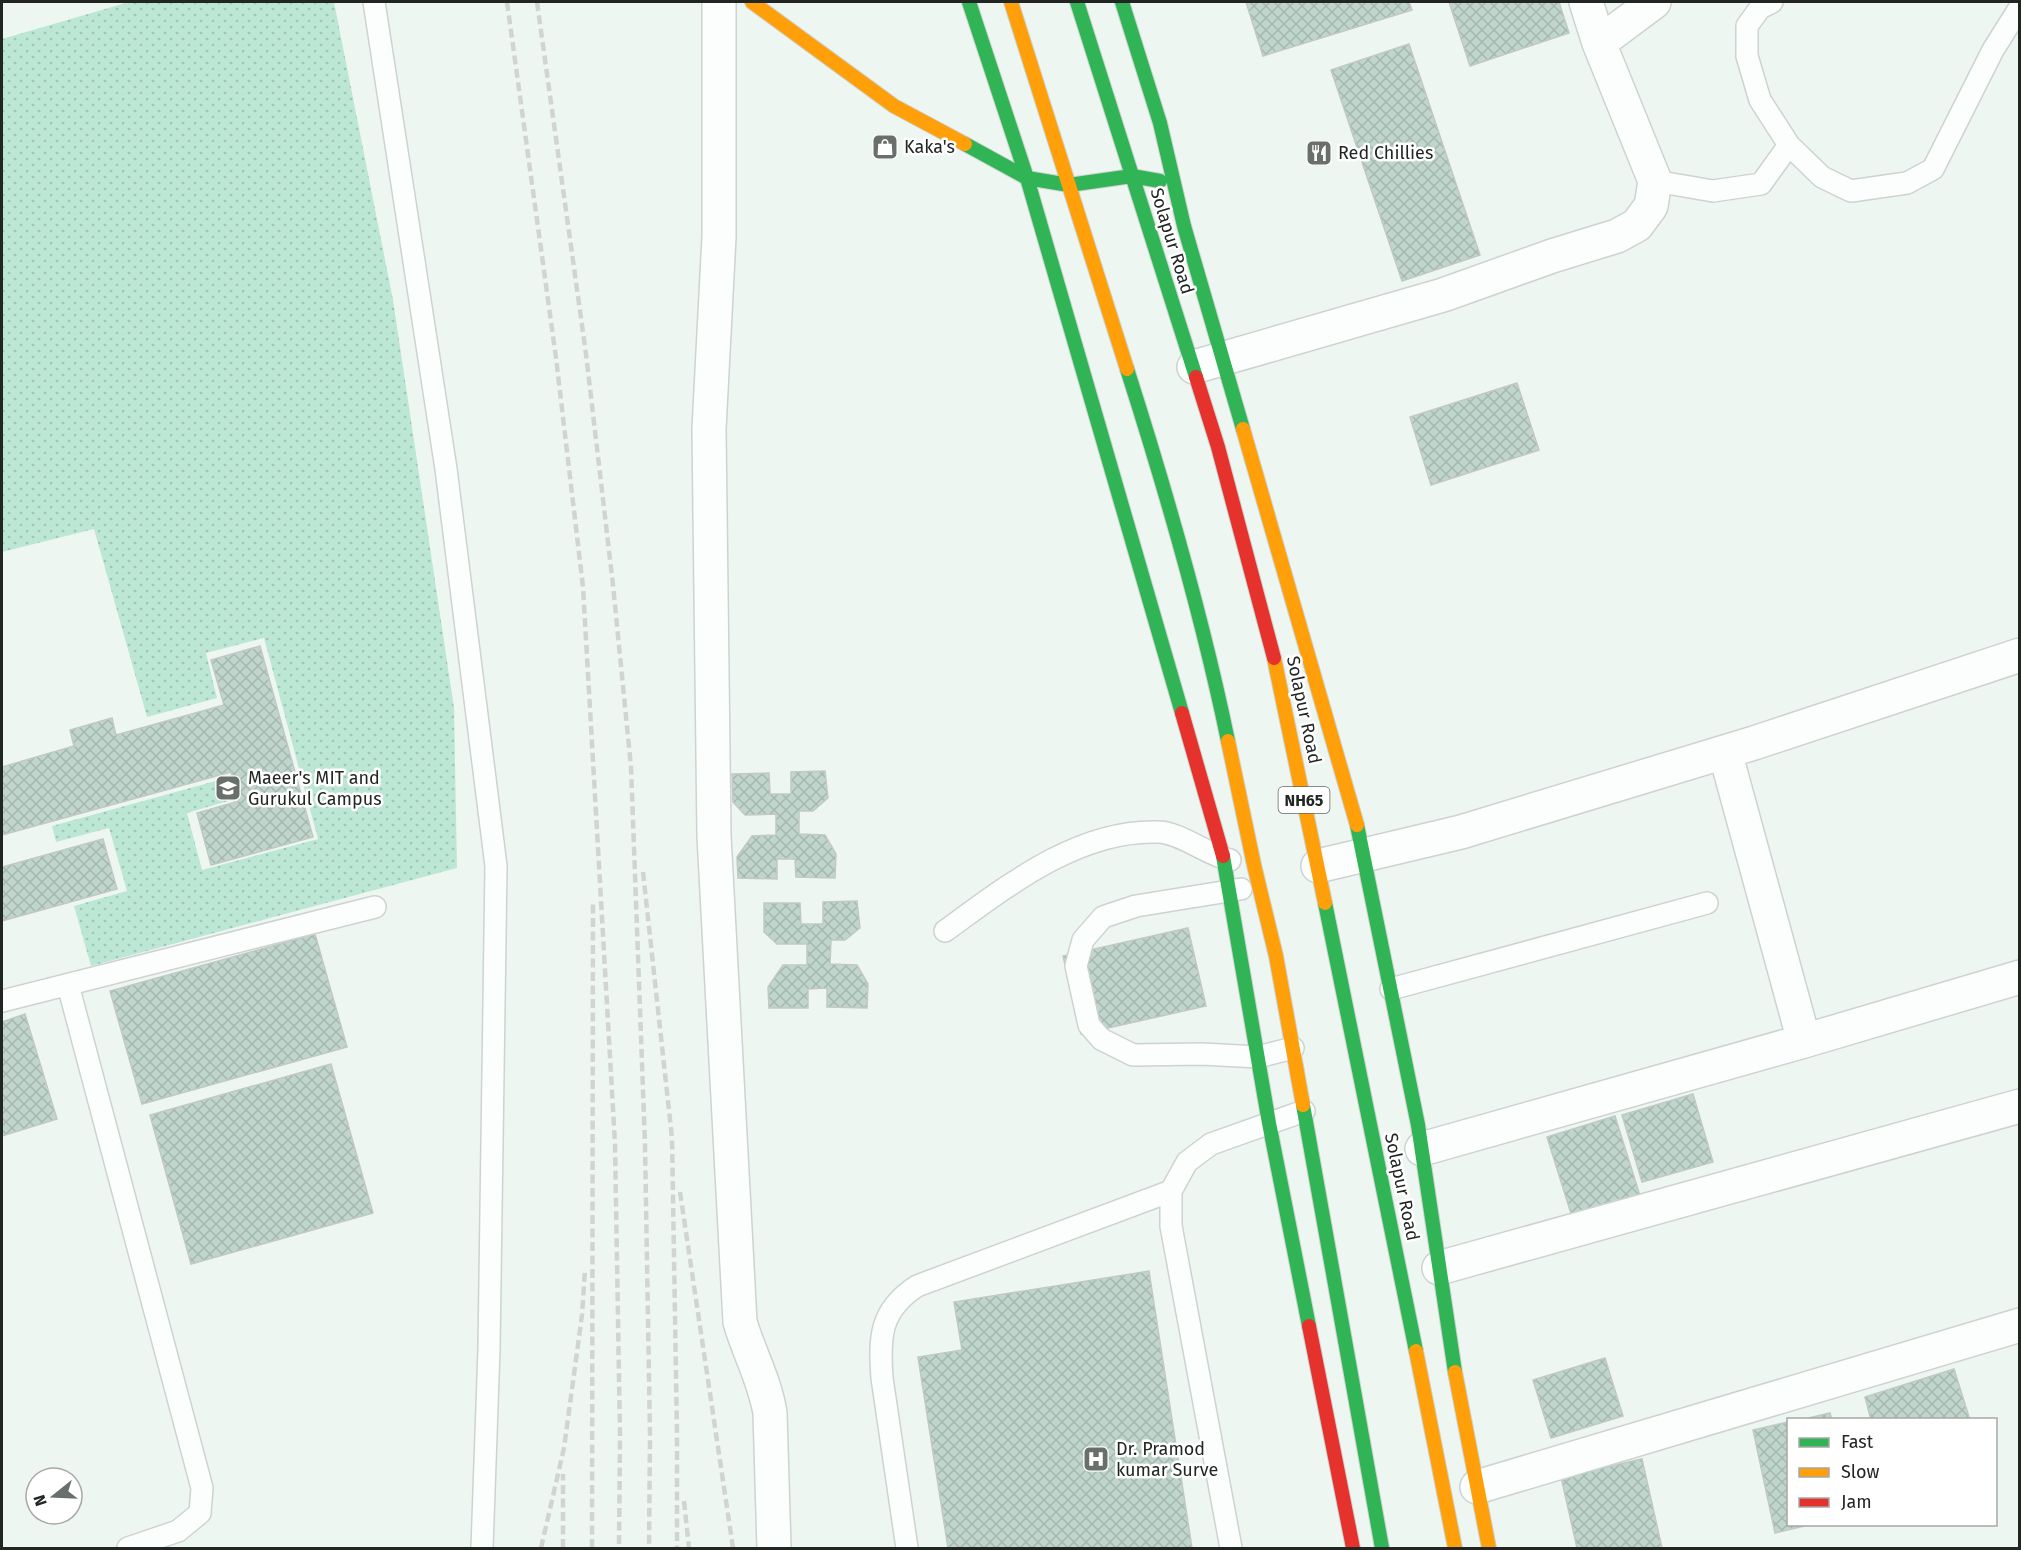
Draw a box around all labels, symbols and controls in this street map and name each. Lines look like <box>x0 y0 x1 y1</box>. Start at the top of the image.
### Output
shop icon: Kaka's <box>870 132 900 162</box>
place label: Kaka's <box>904 136 955 158</box>
restaurant icon: Red Chillies <box>1304 138 1334 168</box>
place label: Red Chillies <box>1338 142 1433 164</box>
street label: Solapur Road <box>1145 185 1199 297</box>
street label: Solapur Road <box>1282 654 1326 766</box>
place label: Maeer's MIT and Gurukul Campus <box>248 767 382 810</box>
school or university icon: Maeer's MIT and Gurukul Campus <box>213 773 243 803</box>
road number: NH65 <box>1278 787 1330 813</box>
street label: Solapur Road <box>1380 1131 1424 1243</box>
legend <box>1787 1418 1997 1526</box>
text: Fast <box>1841 1431 1874 1453</box>
place label: Dr. Pramod kumar Surve <box>1116 1438 1218 1481</box>
hospital icon: Dr. Pramod kumar Surve <box>1081 1444 1111 1474</box>
text: Slow <box>1841 1461 1880 1483</box>
north arrow <box>24 1466 84 1526</box>
text: Jam <box>1841 1491 1872 1513</box>
text: N <box>30 1493 51 1508</box>

